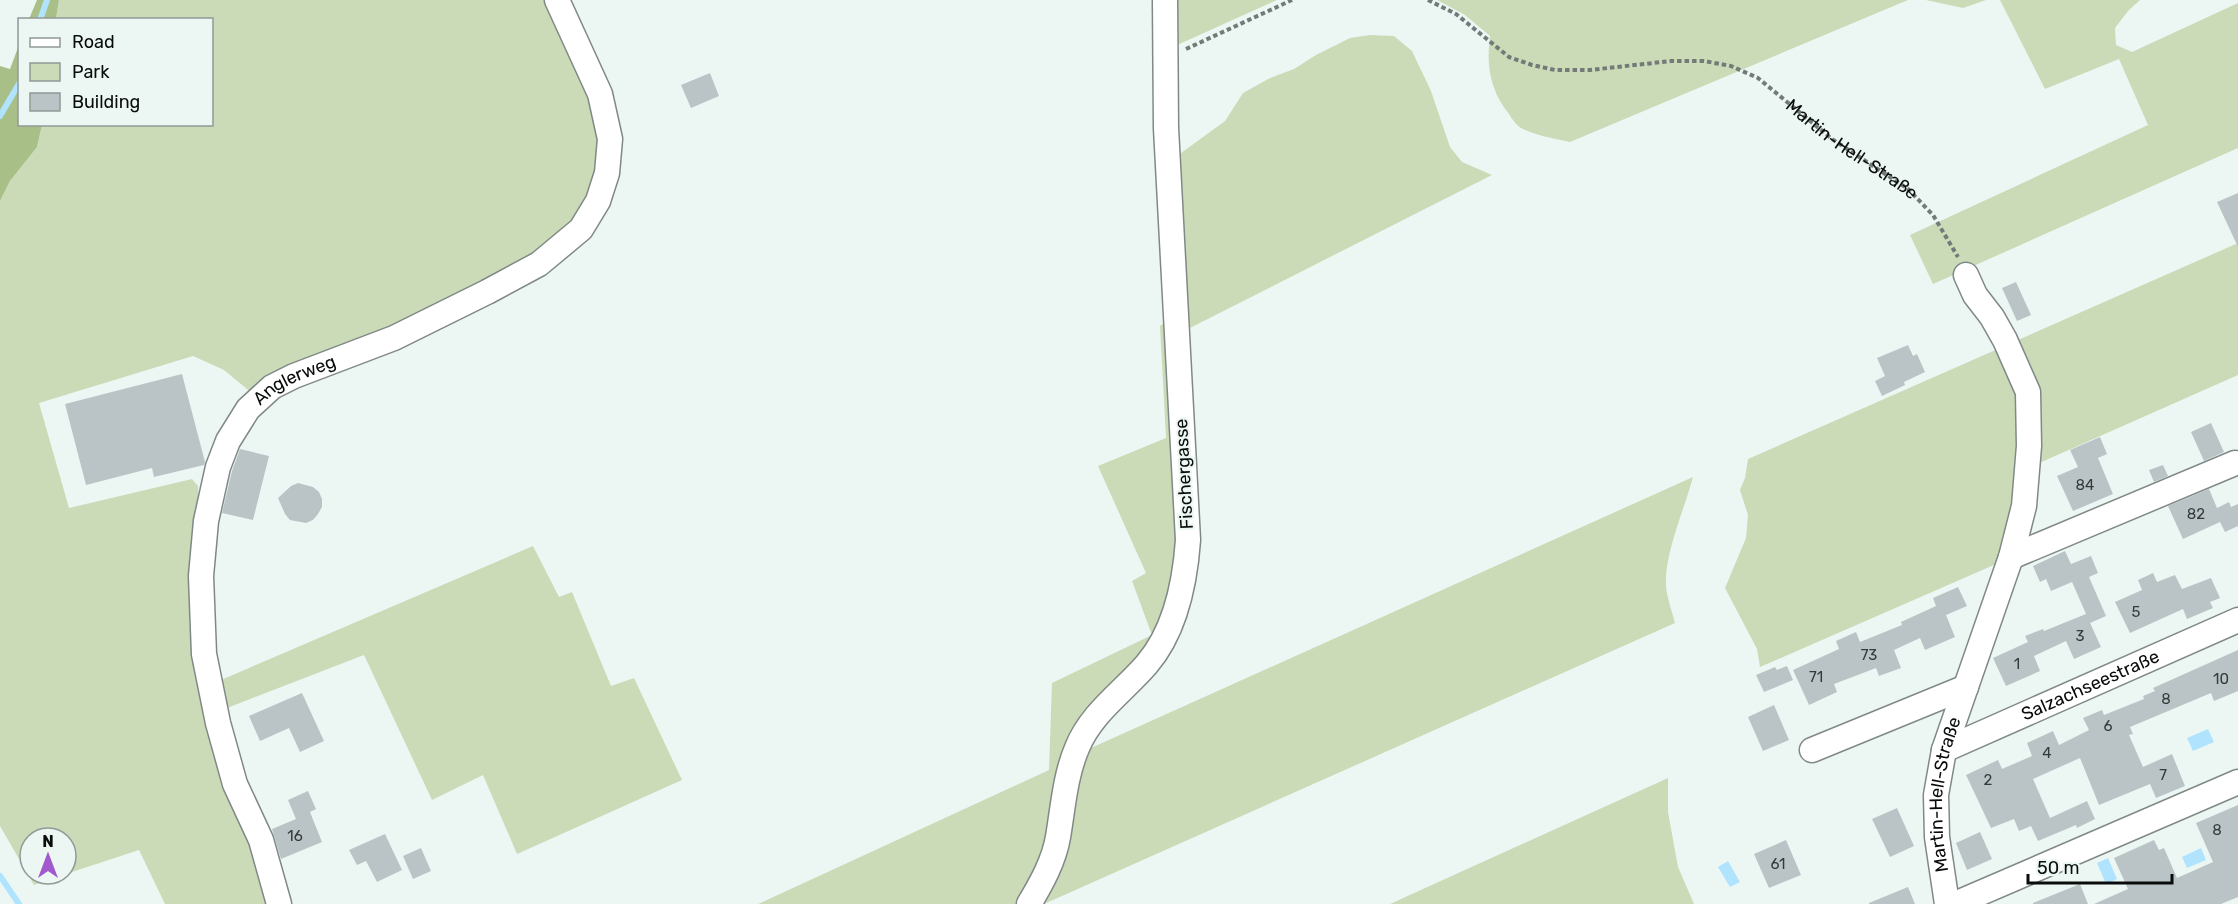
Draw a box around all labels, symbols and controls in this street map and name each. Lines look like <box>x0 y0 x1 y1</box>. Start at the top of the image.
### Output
legend <box>18 18 213 126</box>
text: Road <box>72 31 115 53</box>
text: Park <box>72 61 110 83</box>
text: Building <box>72 91 140 113</box>
street label: Martin-Hell-Straße <box>1781 94 1923 204</box>
street label: Anglerweg <box>249 350 339 410</box>
street label: Fischergasse <box>1170 418 1198 530</box>
house number: 84 <box>2076 476 2094 494</box>
house number: 82 <box>2187 505 2205 523</box>
house number: 5 <box>2132 603 2141 621</box>
house number: 3 <box>2075 627 2085 645</box>
street label: Salzachseestraße <box>2018 645 2163 725</box>
house number: 73 <box>1861 646 1877 664</box>
house number: 1 <box>2014 655 2020 673</box>
house number: 71 <box>1809 668 1823 686</box>
house number: 10 <box>2213 670 2229 688</box>
house number: 8 <box>2161 690 2171 708</box>
street label: Martin-Hell-Straße <box>1925 714 1966 874</box>
house number: 6 <box>2103 717 2113 735</box>
house number: 4 <box>2042 744 2052 762</box>
house number: 7 <box>2159 766 2167 784</box>
house number: 2 <box>1984 771 1993 789</box>
house number: 8 <box>2212 821 2222 839</box>
north arrow <box>18 826 78 886</box>
house number: 16 <box>287 827 303 845</box>
text: N <box>42 832 54 851</box>
scale bar <box>2028 847 2172 885</box>
house number: 61 <box>1770 855 1786 873</box>
text: 50 m <box>2037 857 2080 879</box>

